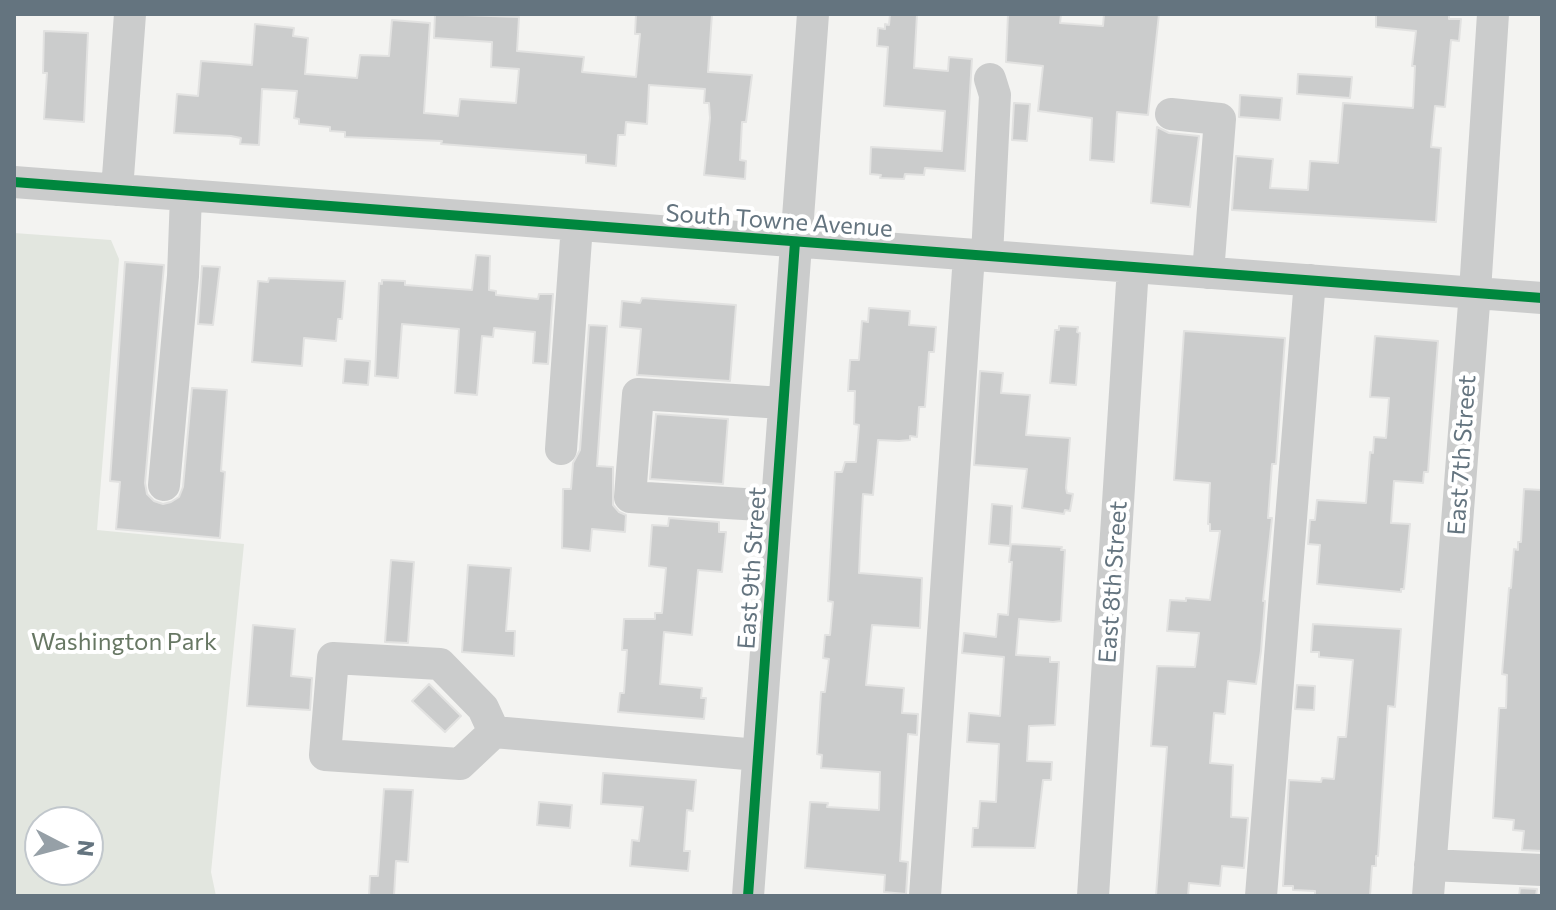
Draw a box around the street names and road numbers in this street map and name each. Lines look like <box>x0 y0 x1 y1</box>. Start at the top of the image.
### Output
street label: South Towne Avenue <box>664 199 894 243</box>
street label: East 7th Street <box>1442 374 1482 536</box>
street label: East 9th Street <box>732 486 772 650</box>
street label: East 8th Street <box>1093 500 1133 664</box>

